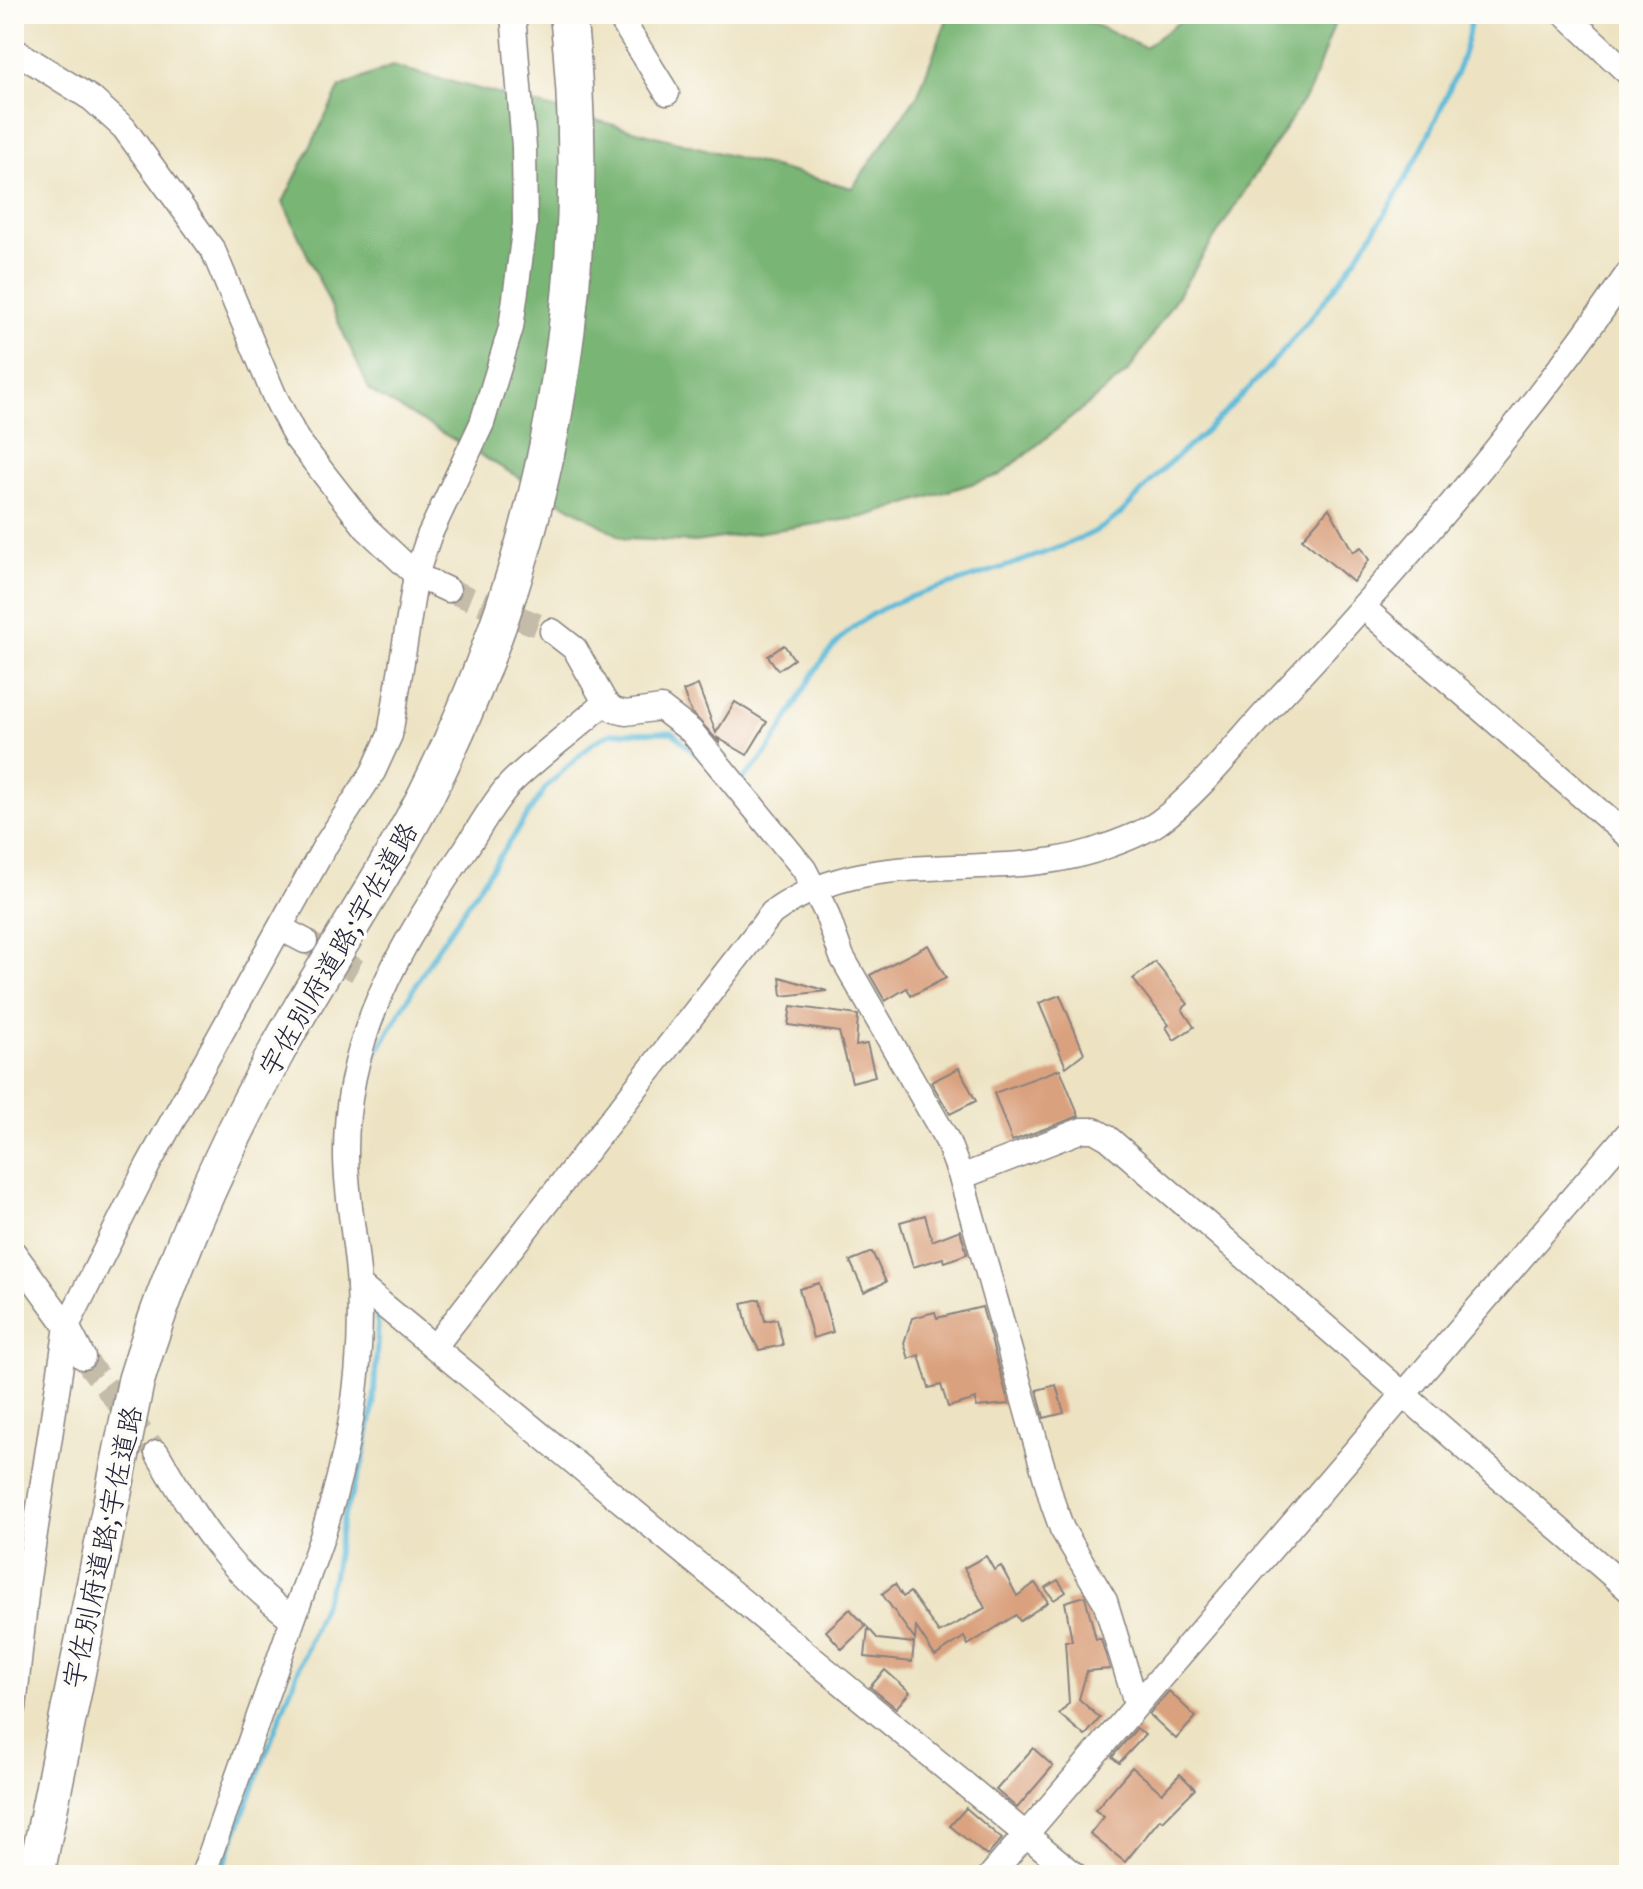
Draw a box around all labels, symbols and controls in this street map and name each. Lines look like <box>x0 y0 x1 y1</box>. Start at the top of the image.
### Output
street label: 宇佐別府道路;宇佐道路 <box>249 814 432 1086</box>
street label: 宇佐別府道路;宇佐道路 <box>52 1402 156 1693</box>

